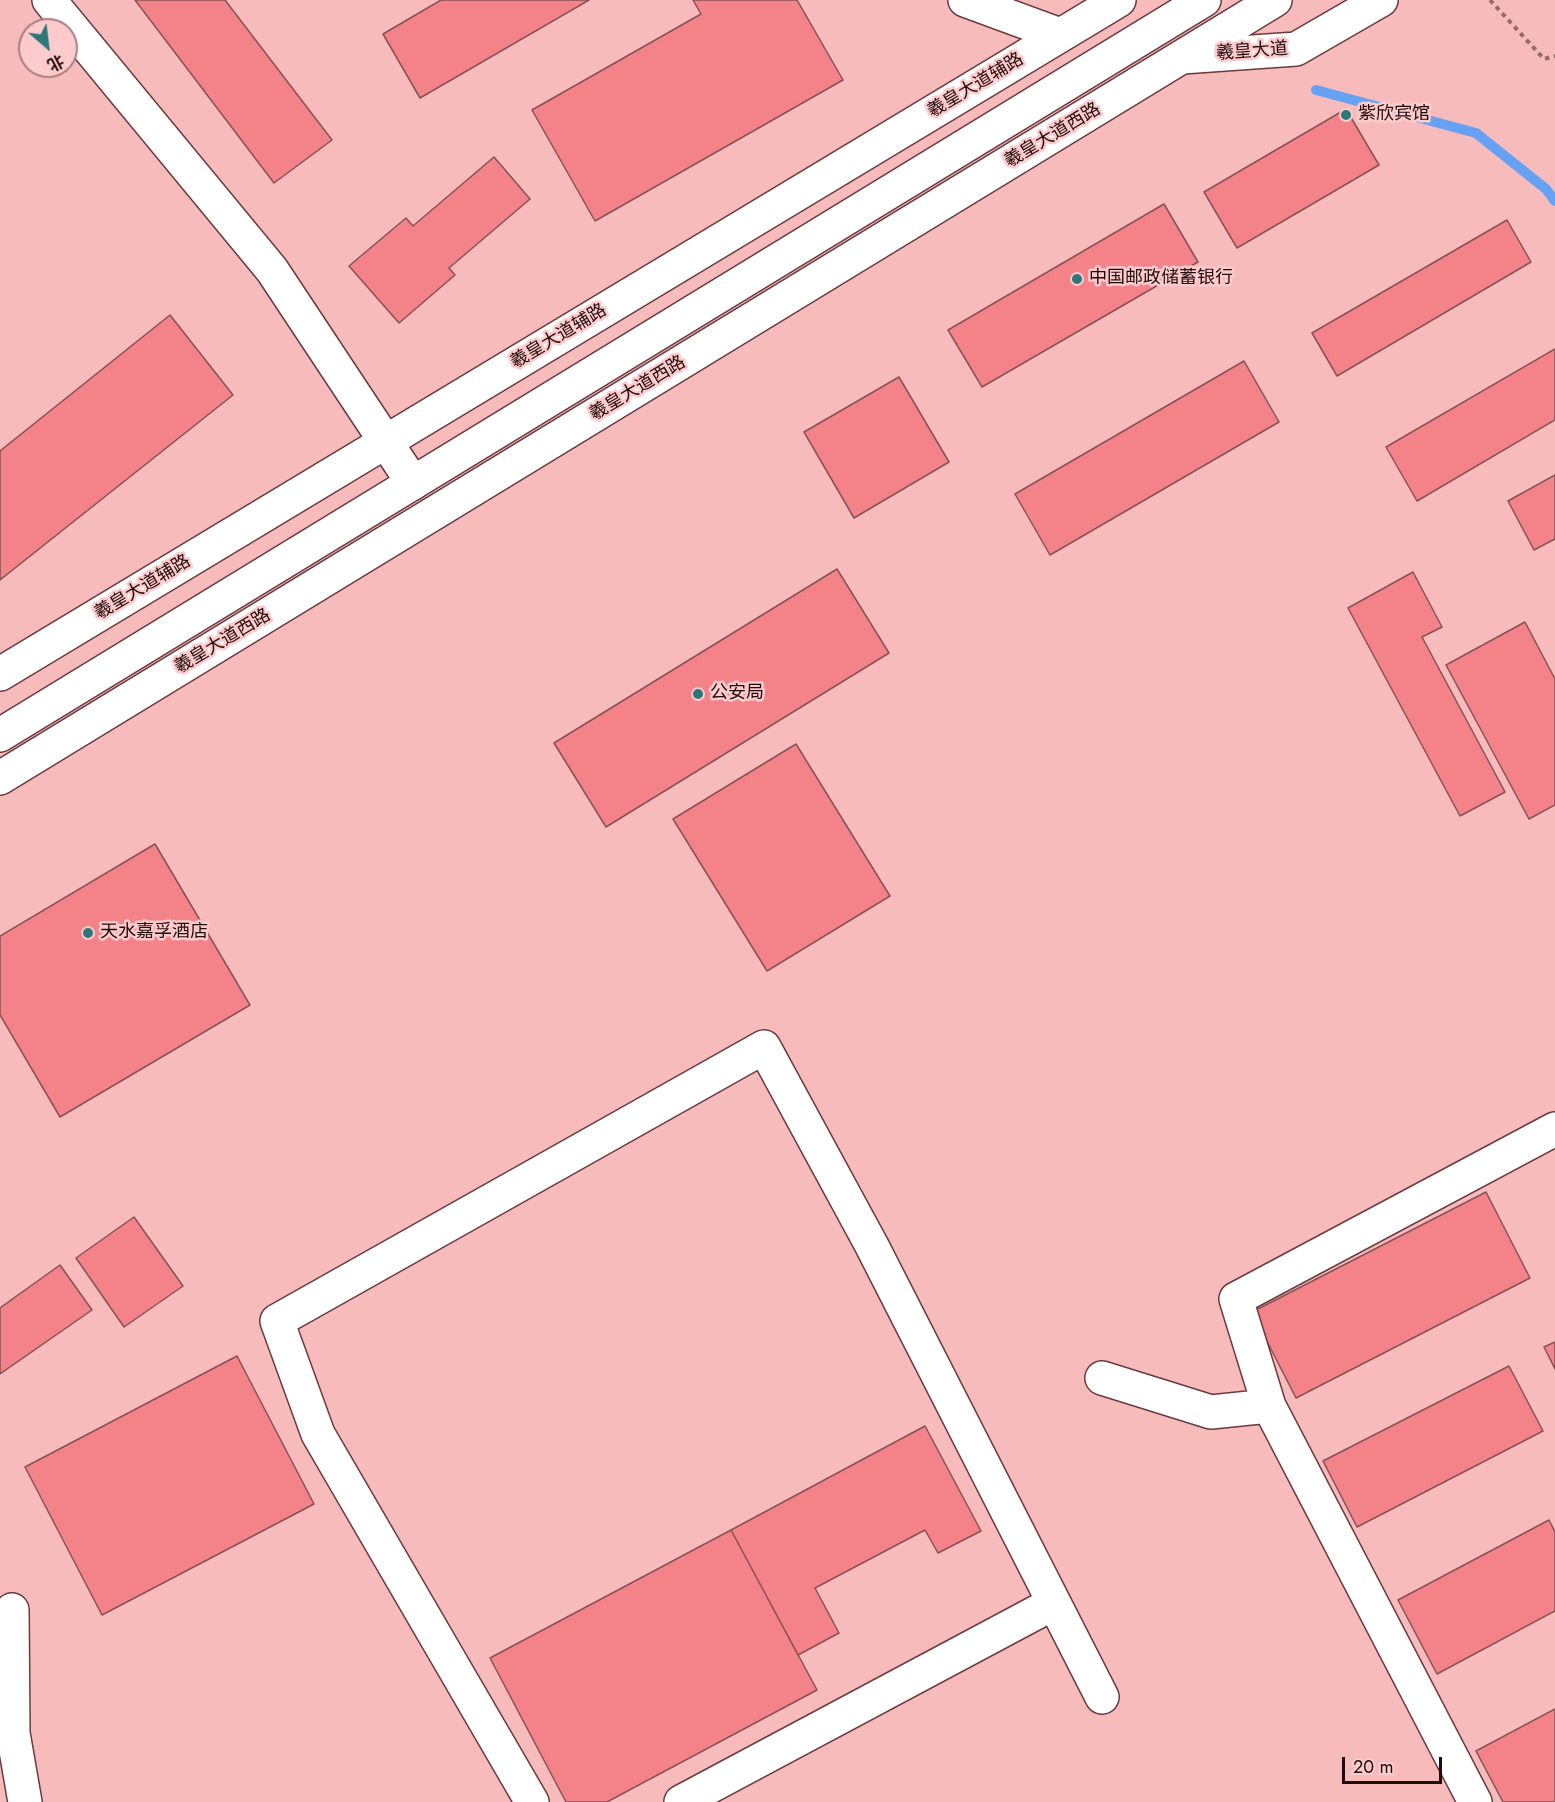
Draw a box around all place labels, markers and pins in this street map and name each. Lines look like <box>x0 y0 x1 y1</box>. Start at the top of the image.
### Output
place label: 紫欣宾馆 <box>1358 104 1430 126</box>
marker: 紫欣宾馆 <box>1339 108 1353 122</box>
place label: 中国邮政储蓄银行 <box>1089 268 1233 290</box>
marker: 中国邮政储蓄银行 <box>1070 272 1084 286</box>
place label: 公安局 <box>710 683 764 705</box>
marker: 公安局 <box>691 687 705 701</box>
place label: 天水嘉孚酒店 <box>100 922 208 944</box>
marker: 天水嘉孚酒店 <box>81 926 95 940</box>

